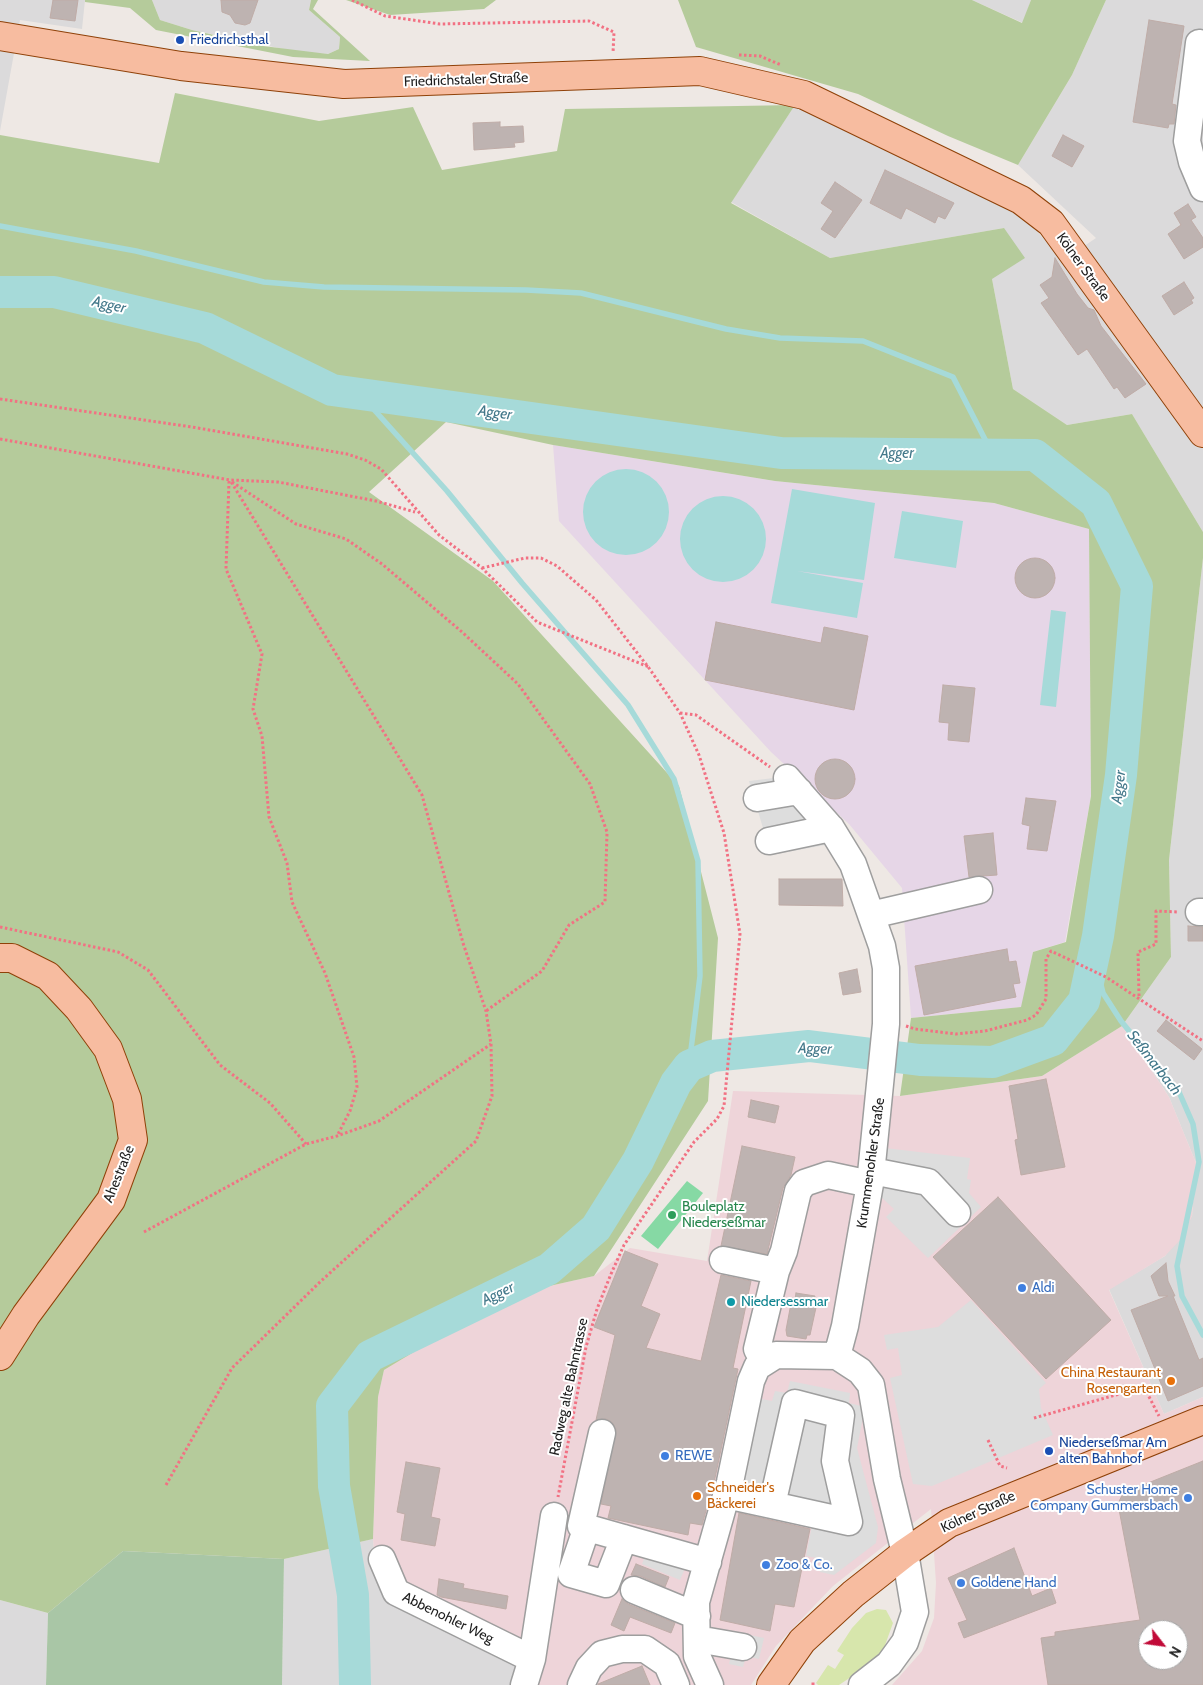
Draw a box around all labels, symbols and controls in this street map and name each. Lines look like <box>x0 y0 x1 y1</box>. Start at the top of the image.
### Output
place label: Friedrichsthal <box>190 32 268 48</box>
marker: Friedrichsthal <box>174 34 186 46</box>
street label: Friedrichstaler Straße <box>404 69 528 91</box>
street label: Kölner Straße <box>1053 230 1113 304</box>
water label: Agger <box>91 292 127 318</box>
water label: Agger <box>477 402 513 424</box>
water label: Agger <box>880 445 914 463</box>
water label: Agger <box>1108 769 1130 805</box>
water label: Seßmarbach <box>1123 1027 1185 1099</box>
water label: Agger <box>798 1039 832 1059</box>
street label: Krummenohler Straße <box>854 1097 888 1229</box>
street label: Ahestraße <box>100 1143 138 1205</box>
place label: Bouleplatz Niederseßmar <box>682 1199 766 1232</box>
marker: Bouleplatz Niederseßmar <box>666 1209 678 1221</box>
water label: Agger <box>479 1279 517 1309</box>
place label: Aldi <box>1032 1280 1054 1296</box>
marker: Aldi <box>1016 1282 1028 1294</box>
place label: Niedersessmar <box>741 1294 828 1310</box>
marker: Niedersessmar <box>725 1296 737 1308</box>
street label: Radweg alte Bahntrasse <box>546 1317 592 1457</box>
place label: China Restaurant Rosengarten <box>1061 1365 1161 1398</box>
marker: China Restaurant Rosengarten <box>1165 1375 1177 1387</box>
place label: Niederseßmar Am alten Bahnhof <box>1059 1435 1167 1468</box>
marker: Niederseßmar Am alten Bahnhof <box>1043 1445 1055 1457</box>
place label: REWE <box>675 1448 712 1464</box>
marker: REWE <box>659 1450 671 1462</box>
place label: Schneider's Bäckerei <box>707 1480 774 1512</box>
place label: Schuster Home Company Gummersbach <box>1030 1482 1178 1514</box>
street label: Kölner Straße <box>938 1487 1018 1537</box>
marker: Schneider's Bäckerei <box>691 1490 703 1502</box>
marker: Schuster Home Company Gummersbach <box>1182 1492 1194 1504</box>
place label: Zoo & Co. <box>776 1557 833 1573</box>
marker: Zoo & Co. <box>760 1559 772 1571</box>
place label: Goldene Hand <box>971 1575 1056 1591</box>
marker: Goldene Hand <box>955 1577 967 1589</box>
street label: Abbenohler Weg <box>400 1589 496 1647</box>
north arrow <box>1138 1620 1188 1670</box>
text: N <box>1165 1643 1185 1661</box>

